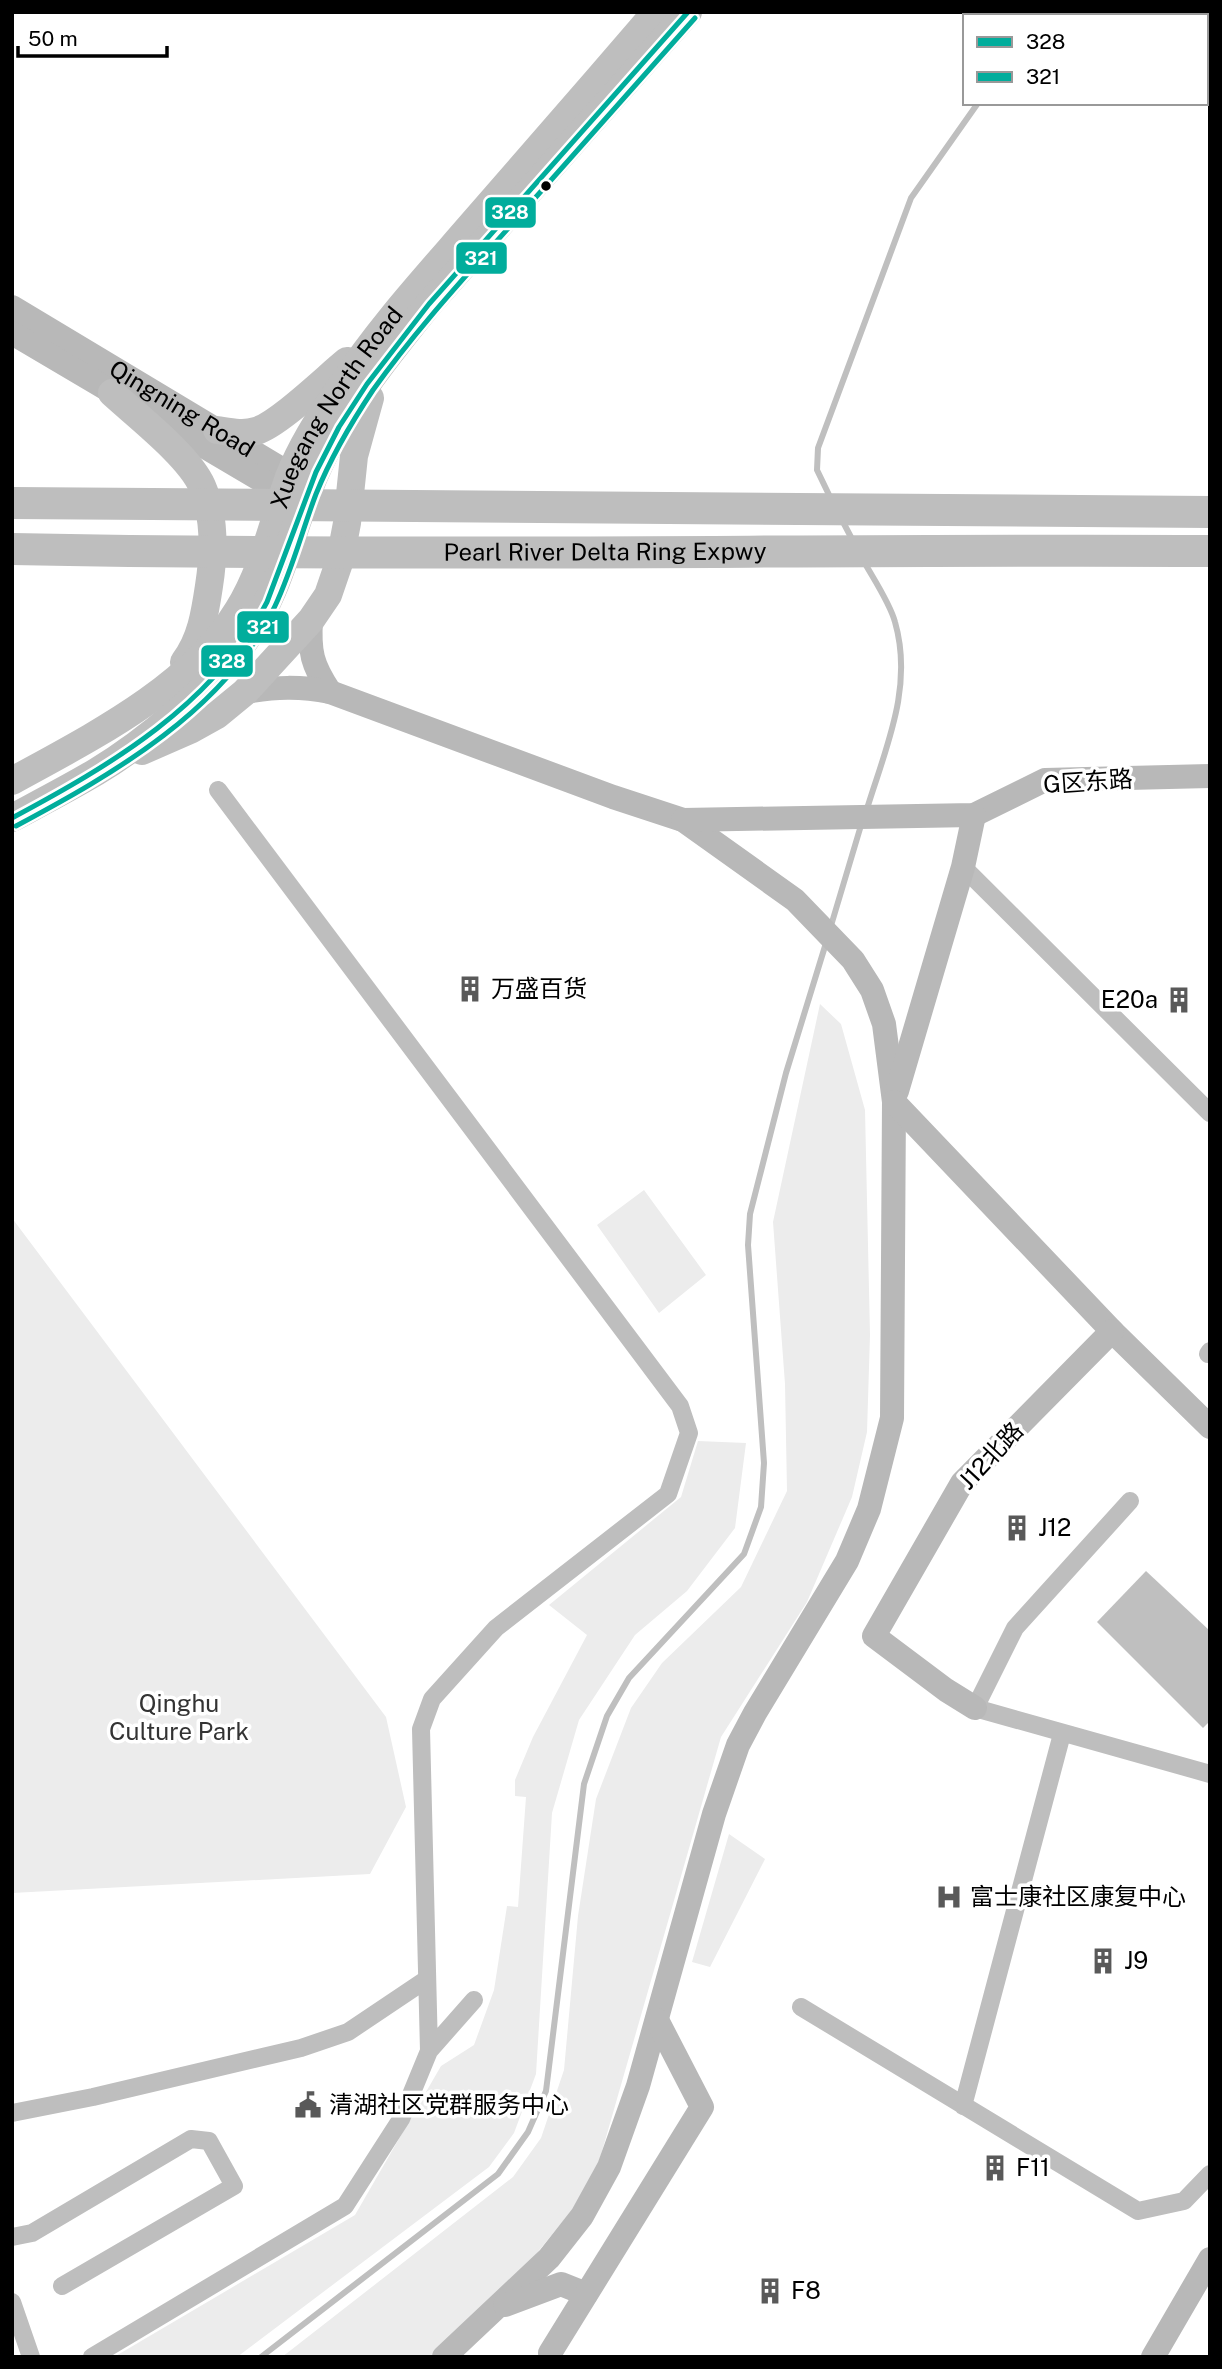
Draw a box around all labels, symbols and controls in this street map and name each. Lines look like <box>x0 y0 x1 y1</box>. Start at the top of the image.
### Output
scale bar <box>18 14 166 58</box>
legend <box>963 14 1208 105</box>
text: 50 m <box>28 26 78 51</box>
text: 328 <box>1026 29 1065 54</box>
text: 321 <box>1026 64 1060 89</box>
unlabelled marker <box>539 179 553 193</box>
line badge: 328 <box>484 196 537 229</box>
text: 328 <box>491 201 529 223</box>
line badge: 321 <box>455 241 508 275</box>
text: 321 <box>465 247 497 269</box>
street label: Xuegang North Road <box>264 301 408 512</box>
street label: Qingning Road <box>105 354 260 462</box>
street label: Pearl River Delta Ring Expwy <box>443 537 767 566</box>
line badge: 321 <box>236 610 290 644</box>
text: 321 <box>247 616 279 638</box>
line badge: 328 <box>200 644 254 678</box>
text: 328 <box>208 650 246 672</box>
street label: G区东路 <box>1042 764 1134 798</box>
building icon: 万盛百货 <box>455 974 485 1004</box>
place label: 万盛百货 <box>491 974 587 1002</box>
place label: E20a <box>1101 985 1158 1013</box>
building icon: E20a <box>1164 985 1194 1015</box>
street label: J12北路 <box>952 1416 1028 1495</box>
building icon: J12 <box>1002 1513 1032 1543</box>
place label: J12 <box>1038 1513 1071 1541</box>
park label: Qinghu Culture Park <box>109 1689 249 1745</box>
hospital icon: 富士康社区康复中心 <box>934 1882 964 1912</box>
place label: 富士康社区康复中心 <box>970 1882 1186 1910</box>
building icon: J9 <box>1088 1946 1118 1976</box>
place label: J9 <box>1124 1946 1148 1974</box>
public building icon: 清湖社区党群服务中心 <box>293 2090 323 2120</box>
place label: 清湖社区党群服务中心 <box>329 2090 569 2118</box>
building icon: F11 <box>980 2153 1010 2183</box>
place label: F11 <box>1016 2153 1050 2181</box>
building icon: F8 <box>755 2276 785 2306</box>
place label: F8 <box>791 2276 821 2304</box>

